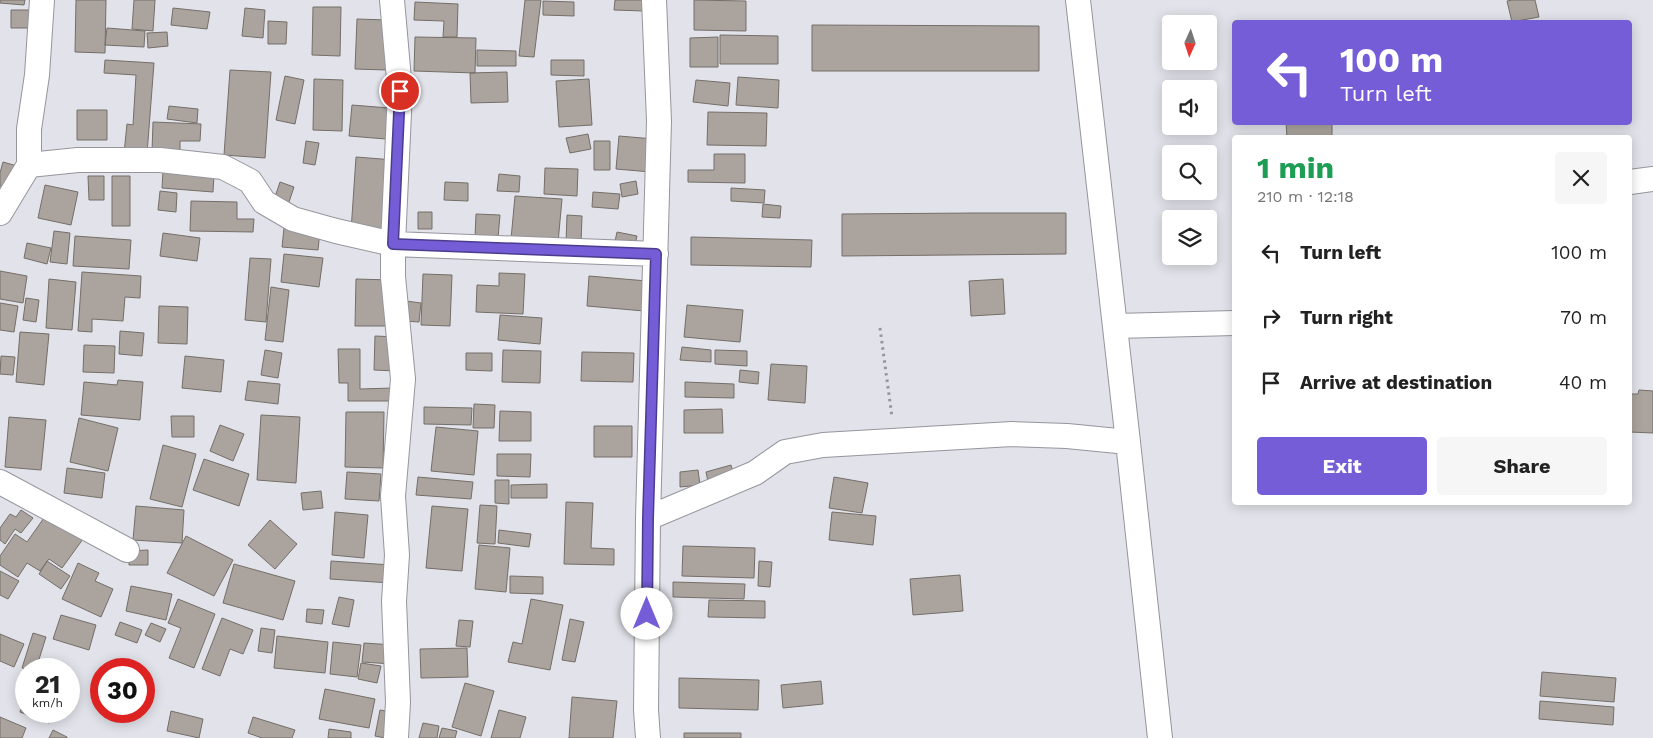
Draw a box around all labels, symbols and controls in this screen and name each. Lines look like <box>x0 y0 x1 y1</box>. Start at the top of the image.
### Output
north arrow <box>1162 15 1218 70</box>
map controls <box>1162 15 1217 265</box>
text: 100 m <box>1340 39 1443 81</box>
icon: left <box>1257 40 1322 105</box>
pin <box>379 70 421 112</box>
icon: arrive <box>386 77 414 105</box>
button: sound <box>1162 80 1217 135</box>
text: Turn left <box>1340 81 1432 106</box>
button: search <box>1162 145 1217 200</box>
text: 1 min <box>1257 150 1334 185</box>
button: close <box>1555 152 1607 204</box>
text: 210 m · 12:18 <box>1257 187 1354 206</box>
button: layers <box>1162 210 1217 265</box>
icon: left <box>1257 239 1285 267</box>
text: Turn left <box>1300 241 1381 264</box>
text: 100 m <box>1551 241 1607 264</box>
icon: right <box>1257 304 1285 332</box>
text: Turn right <box>1300 306 1393 329</box>
text: 70 m <box>1560 306 1607 329</box>
icon: arrive <box>1257 369 1285 397</box>
text: Arrive at destination <box>1300 371 1492 394</box>
text: 40 m <box>1559 371 1607 394</box>
button: Exit <box>1257 437 1427 495</box>
button: Share <box>1437 437 1607 495</box>
position arrow <box>620 587 672 639</box>
speed limit sign: 30 <box>90 658 155 723</box>
text: 21 <box>35 670 60 699</box>
text: km/h <box>32 696 63 710</box>

